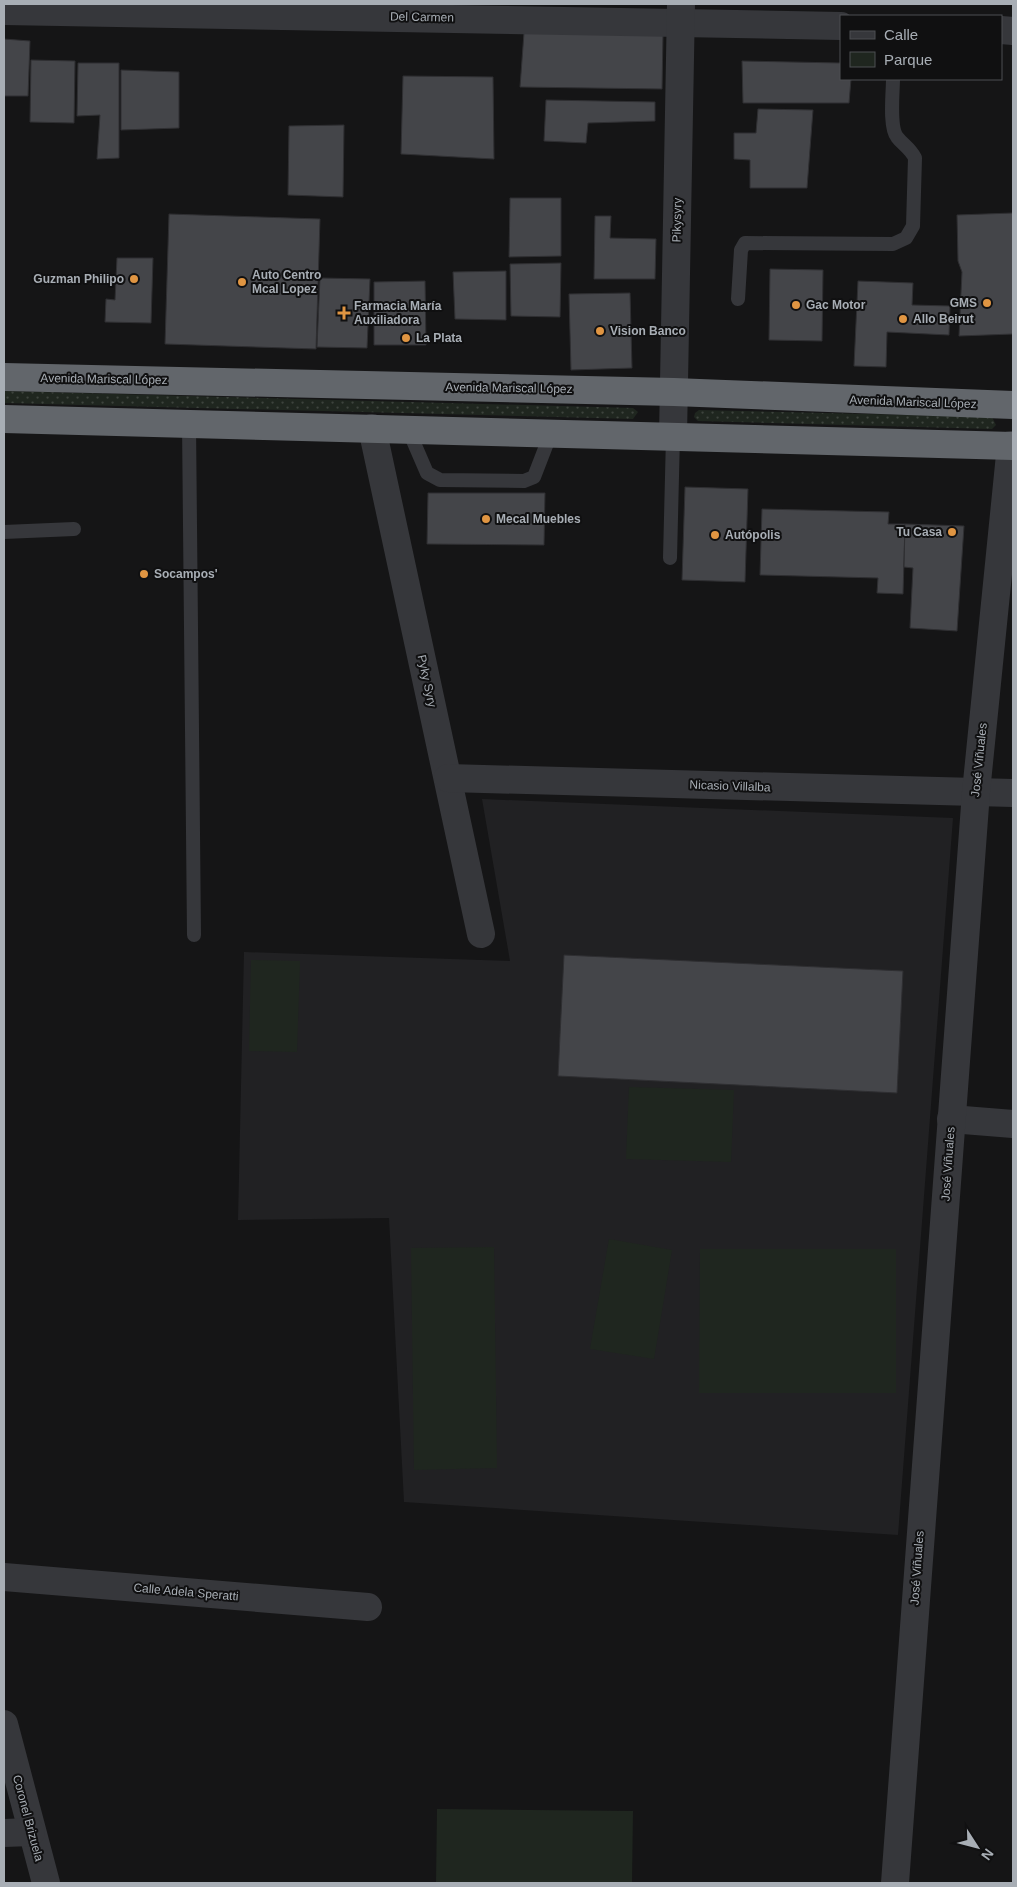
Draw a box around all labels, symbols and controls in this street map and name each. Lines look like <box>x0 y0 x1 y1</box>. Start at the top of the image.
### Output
street label: Del Carmen <box>390 9 454 25</box>
legend <box>840 15 1002 80</box>
text: Calle <box>884 26 918 43</box>
text: Parque <box>884 51 932 68</box>
street label: Pikysyry <box>670 198 684 242</box>
place label: Auto Centro Mcal Lopez <box>252 268 321 296</box>
place label: Guzman Philipo <box>33 272 124 286</box>
marker: Guzman Philipo <box>128 273 140 285</box>
marker: Auto Centro Mcal Lopez <box>236 276 248 288</box>
place label: GMS <box>950 296 977 310</box>
marker: GMS <box>981 297 993 309</box>
place label: Gac Motor <box>806 298 866 312</box>
place label: Farmacia María Auxiliadora <box>354 299 442 327</box>
marker: Gac Motor <box>790 299 802 311</box>
marker: Farmacia María Auxiliadora <box>338 307 350 319</box>
place label: Allo Beirut <box>913 312 974 326</box>
marker: Allo Beirut <box>897 313 909 325</box>
place label: Vision Banco <box>610 324 686 338</box>
marker: Vision Banco <box>594 325 606 337</box>
place label: La Plata <box>416 331 462 345</box>
marker: La Plata <box>400 332 412 344</box>
street label: Avenida Mariscal López <box>40 371 168 387</box>
street label: Avenida Mariscal López <box>445 380 573 396</box>
street label: Avenida Mariscal López <box>849 393 977 411</box>
place label: Mecal Muebles <box>496 512 581 526</box>
marker: Mecal Muebles <box>480 513 492 525</box>
place label: Tu Casa <box>896 525 942 539</box>
marker: Tu Casa <box>946 526 958 538</box>
place label: Autópolis <box>725 528 781 542</box>
marker: Autópolis <box>709 529 721 541</box>
place label: Socampos' <box>154 567 218 581</box>
marker: Socampos' <box>138 568 150 580</box>
street label: Pyky Syry <box>415 653 439 709</box>
street label: José Viñuales <box>968 722 990 798</box>
street label: Nicasio Villalba <box>689 778 771 794</box>
street label: José Viñuales <box>938 1126 958 1202</box>
street label: José Viñuales <box>907 1530 927 1606</box>
street label: Calle Adela Speratti <box>133 1580 239 1604</box>
street label: Coronel Brizuela <box>10 1773 46 1863</box>
north arrow <box>952 1822 1002 1872</box>
text: N <box>978 1846 997 1863</box>

